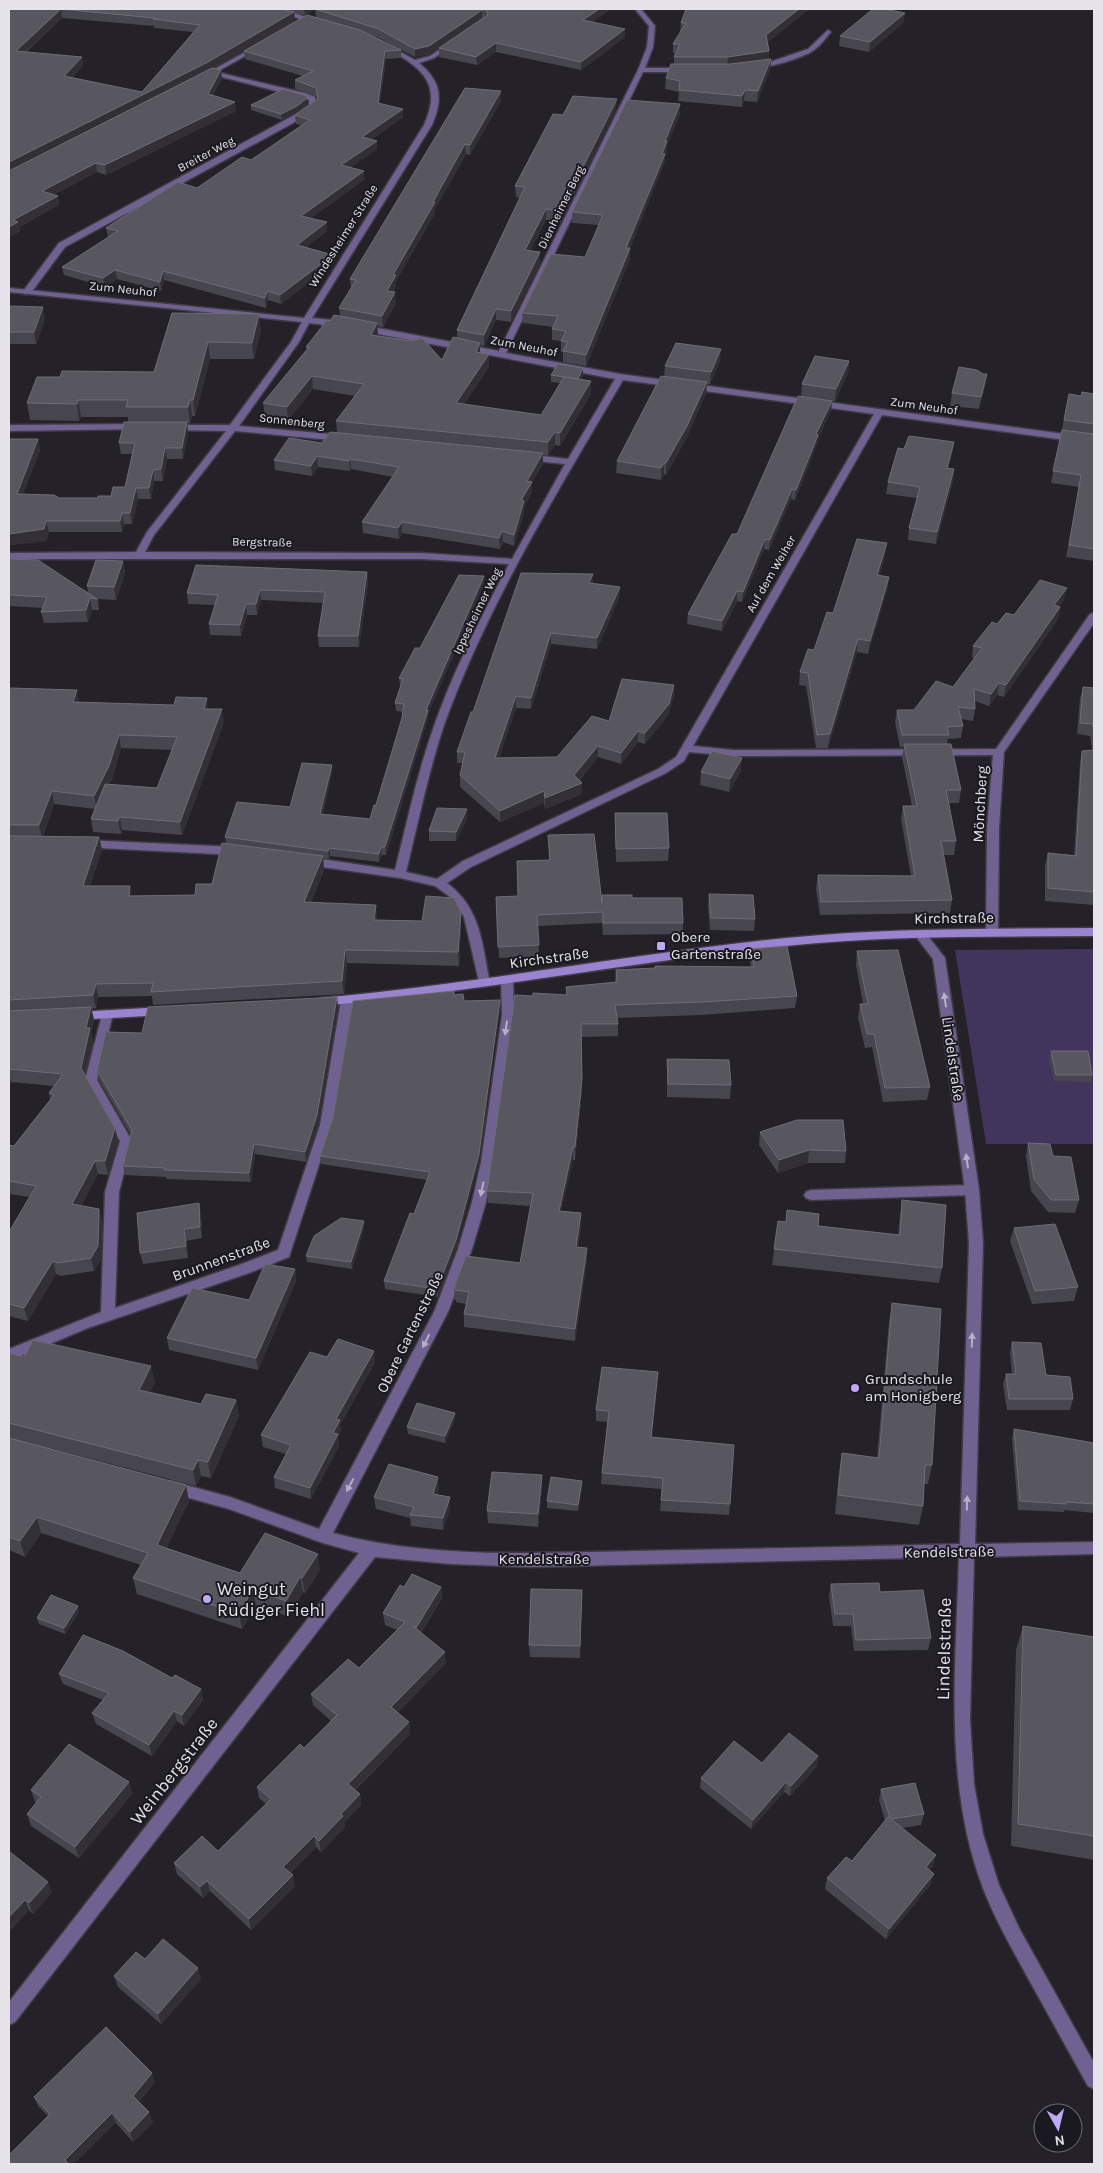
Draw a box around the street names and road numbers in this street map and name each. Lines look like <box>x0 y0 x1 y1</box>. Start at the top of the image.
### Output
street label: Breiter Weg <box>175 133 237 175</box>
street label: Dienheimer Berg <box>535 163 587 251</box>
street label: Windesheimer Straße <box>306 182 380 290</box>
street label: Zum Neuhof <box>88 278 158 300</box>
street label: Zum Neuhof <box>489 333 560 360</box>
street label: Zum Neuhof <box>889 394 960 418</box>
street label: Sonnenberg <box>258 411 326 431</box>
street label: Auf dem Weiher <box>743 533 799 615</box>
street label: Bergstraße <box>232 534 292 550</box>
street label: Ippesheimer Weg <box>450 565 504 657</box>
street label: Mönchberg <box>969 765 991 843</box>
street label: Kirchstraße <box>914 908 994 928</box>
street label: Kirchstraße <box>508 944 590 972</box>
street label: Lindelstraße <box>938 1015 968 1103</box>
street label: Brunnenstraße <box>170 1233 272 1285</box>
street label: Obere Gartenstraße <box>373 1268 447 1396</box>
street label: Kendelstraße <box>903 1542 995 1562</box>
street label: Kendelstraße <box>499 1550 589 1568</box>
street label: Lindelstraße <box>932 1598 956 1700</box>
street label: Weinbergstraße <box>125 1713 223 1829</box>

